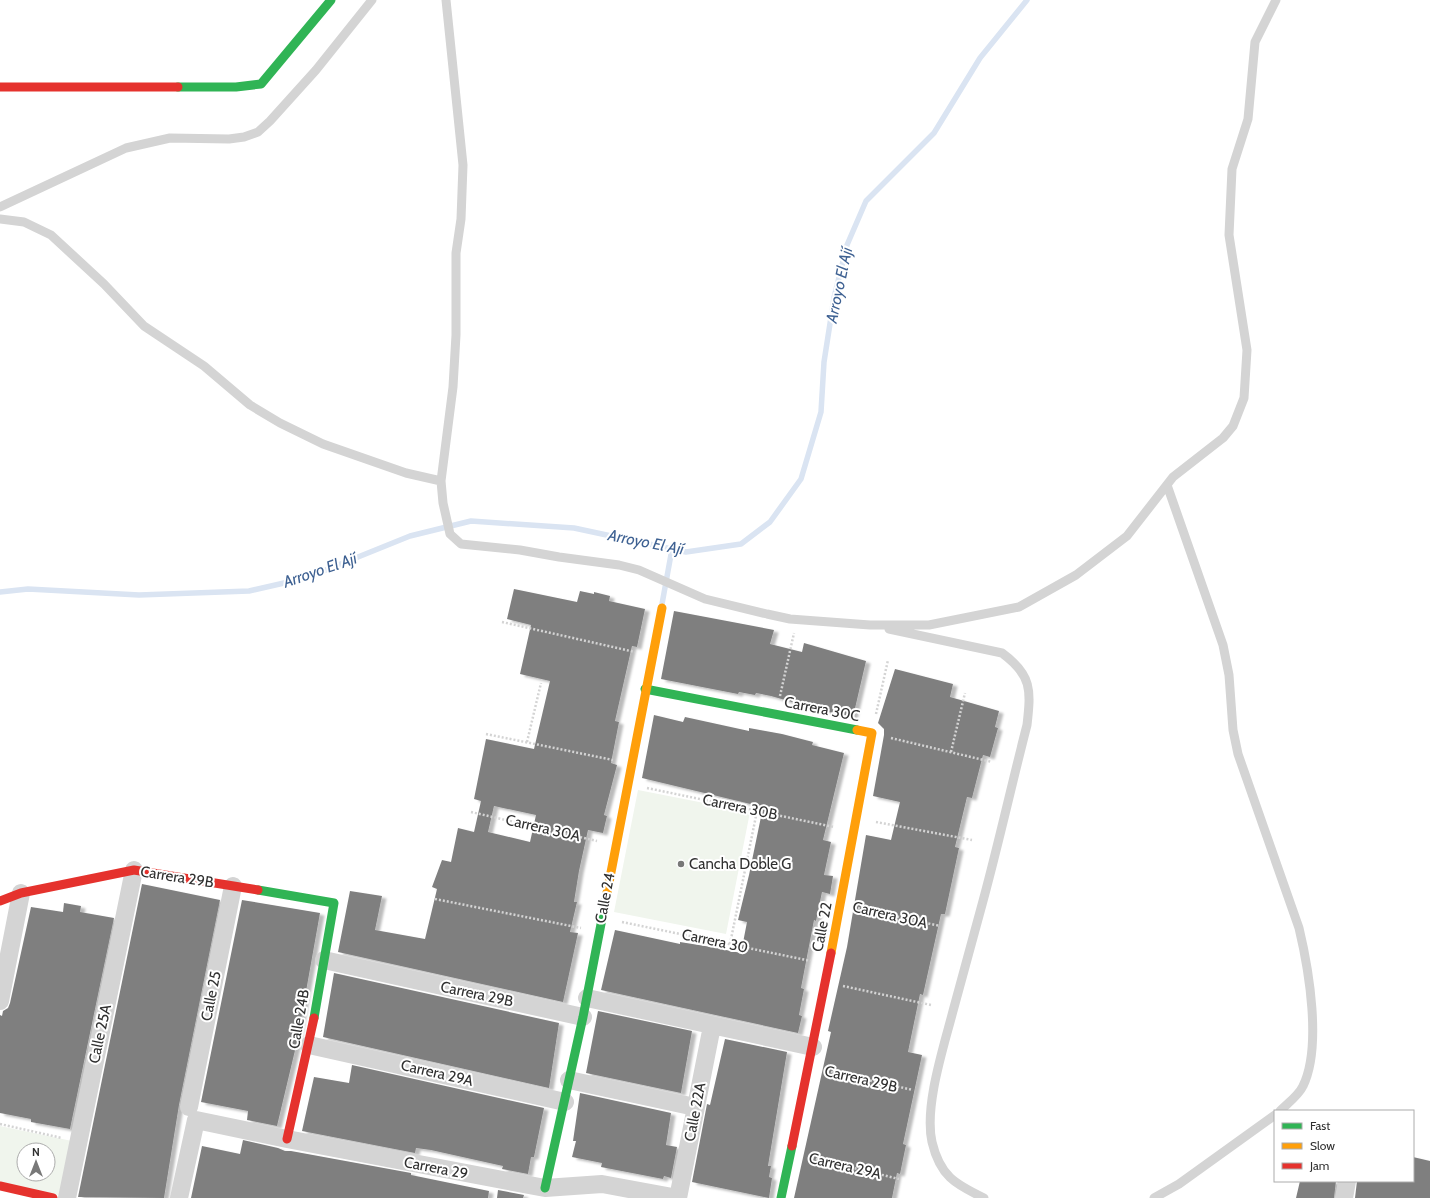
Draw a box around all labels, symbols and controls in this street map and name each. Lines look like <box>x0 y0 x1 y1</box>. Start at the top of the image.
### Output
water label: Arroyo El Ají <box>822 244 857 325</box>
water label: Arroyo El Ají <box>606 525 687 559</box>
water label: Arroyo El Ají <box>280 548 361 592</box>
street label: Carrera 30C <box>783 693 861 725</box>
street label: Carrera 30B <box>701 790 779 824</box>
street label: Carrera 30A <box>504 811 583 846</box>
place label: Cancha Doble G <box>689 855 791 873</box>
marker: Cancha Doble G <box>676 859 686 869</box>
street label: Carrera 29B <box>139 862 215 892</box>
street label: Calle 24 <box>591 871 619 925</box>
street label: Carrera 30A <box>851 898 930 933</box>
street label: Calle 22 <box>808 901 836 953</box>
street label: Carrera 30 <box>680 925 750 957</box>
street label: Calle 25 <box>197 970 225 1022</box>
street label: Carrera 29B <box>439 978 515 1010</box>
street label: Calle 24B <box>285 988 313 1050</box>
street label: Calle 25A <box>85 1002 115 1065</box>
street label: Carrera 29A <box>399 1056 476 1090</box>
street label: Carrera 29B <box>823 1062 899 1096</box>
street label: Calle 22A <box>680 1080 710 1143</box>
legend <box>1274 1110 1414 1182</box>
text: Fast <box>1310 1118 1330 1133</box>
text: Slow <box>1310 1138 1335 1153</box>
north arrow <box>16 1142 56 1182</box>
text: N <box>32 1145 40 1159</box>
street label: Carrera 29A <box>807 1149 884 1183</box>
street label: Carrera 29 <box>402 1153 470 1183</box>
text: Jam <box>1309 1158 1329 1173</box>

